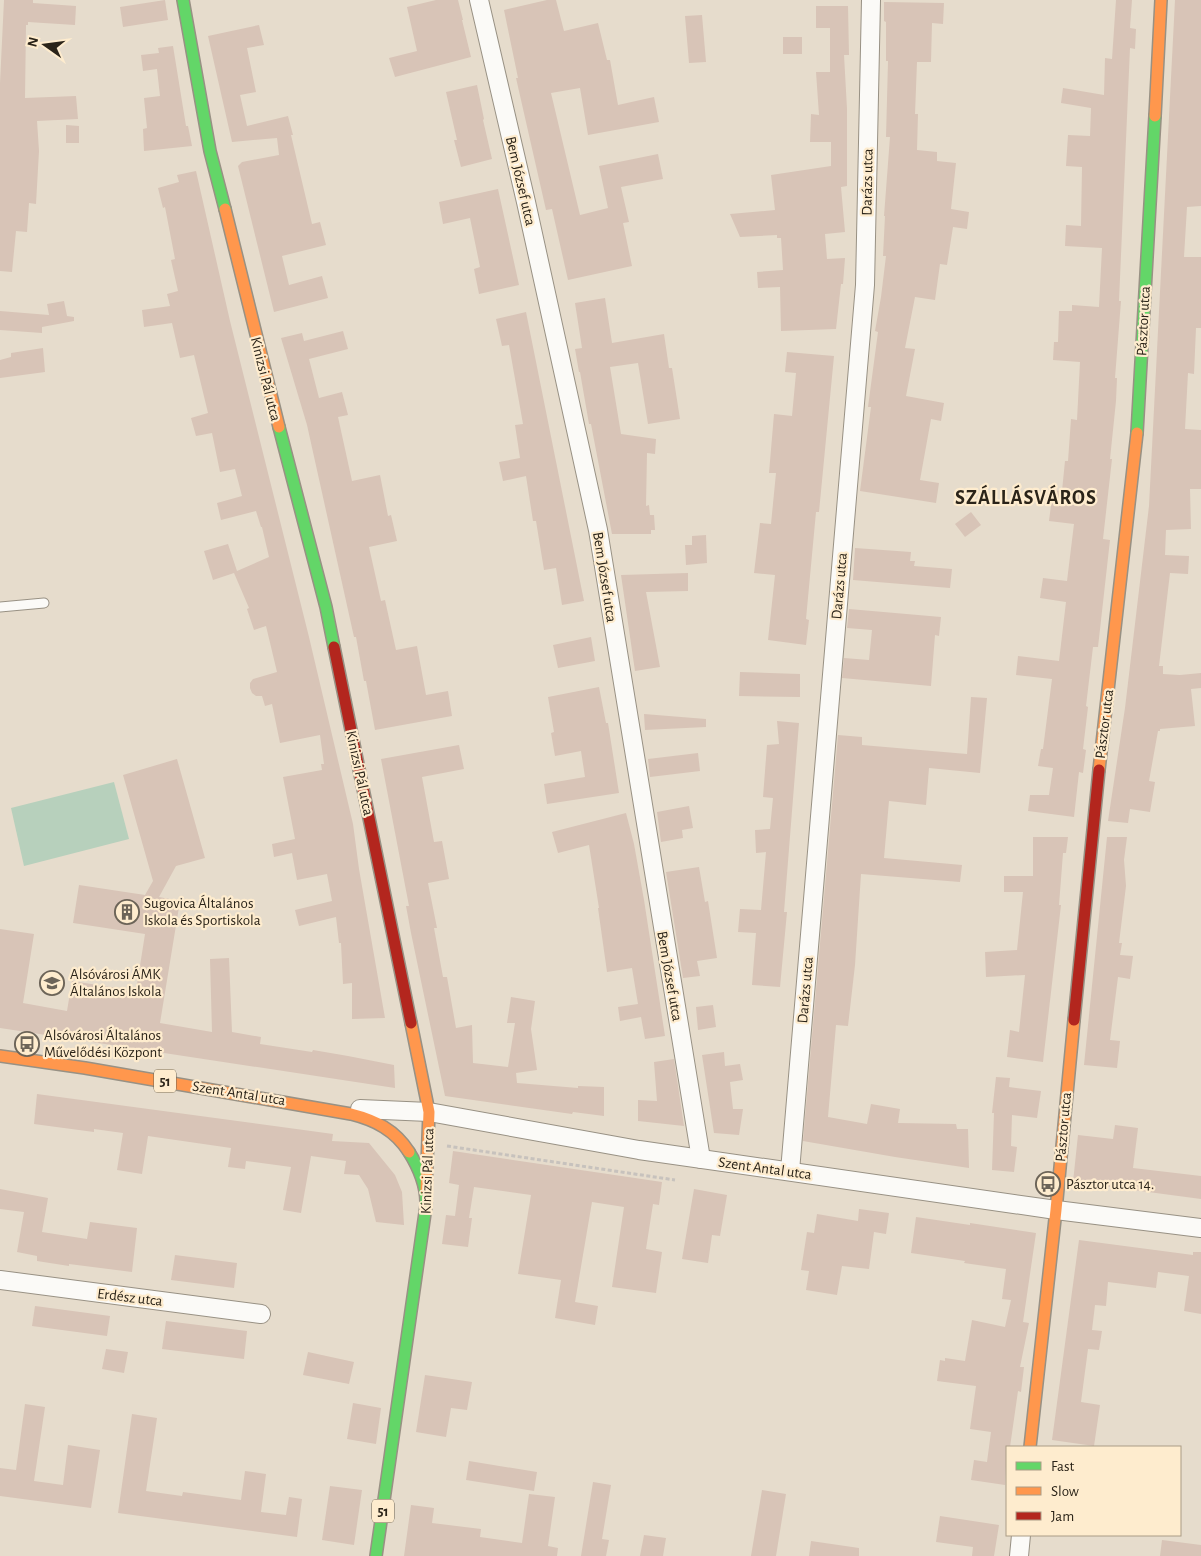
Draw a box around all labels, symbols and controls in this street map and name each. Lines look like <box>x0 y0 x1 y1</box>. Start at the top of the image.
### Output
north arrow <box>20 20 70 70</box>
text: N <box>25 36 41 49</box>
street label: Bem József utca <box>503 135 538 227</box>
street label: Darázs utca <box>859 148 876 216</box>
street label: Pásztor utca <box>1134 286 1153 356</box>
street label: Kinizsi Pál utca <box>248 335 283 423</box>
district label: SZÁLLÁSVÁROS <box>955 484 1097 508</box>
street label: Bem József utca <box>590 531 619 623</box>
street label: Darázs utca <box>829 552 850 620</box>
street label: Pásztor utca <box>1093 688 1116 760</box>
street label: Kinizsi Pál utca <box>343 729 376 817</box>
place label: Sugovica Általános Iskola és Sportiskola <box>144 894 261 928</box>
building icon: Sugovica Általános Iskola és Sportiskola <box>114 899 140 925</box>
street label: Bem József utca <box>654 930 685 1022</box>
street label: Darázs utca <box>795 956 816 1024</box>
place label: Alsóvárosi ÁMK Általános Iskola <box>70 965 162 999</box>
school or university icon: Alsóvárosi ÁMK Általános Iskola <box>39 970 65 996</box>
place label: Alsóvárosi Általános Művelődési Központ <box>44 1026 162 1060</box>
bus stop icon: Alsóvárosi Általános Művelődési Központ <box>14 1031 40 1057</box>
road number: 51 <box>154 1070 176 1092</box>
street label: Szent Antal utca <box>191 1079 287 1108</box>
street label: Pásztor utca <box>1053 1091 1074 1163</box>
street label: Kinizsi Pál utca <box>418 1128 437 1214</box>
street label: Szent Antal utca <box>717 1155 813 1182</box>
bus stop icon: Pásztor utca 14. <box>1035 1171 1061 1197</box>
place label: Pásztor utca 14. <box>1066 1177 1154 1192</box>
street label: Erdész utca <box>96 1286 163 1309</box>
legend <box>1006 1446 1181 1536</box>
text: Fast <box>1051 1459 1075 1474</box>
text: Slow <box>1051 1484 1079 1499</box>
road number: 51 <box>372 1500 394 1522</box>
text: Jam <box>1051 1509 1074 1524</box>

